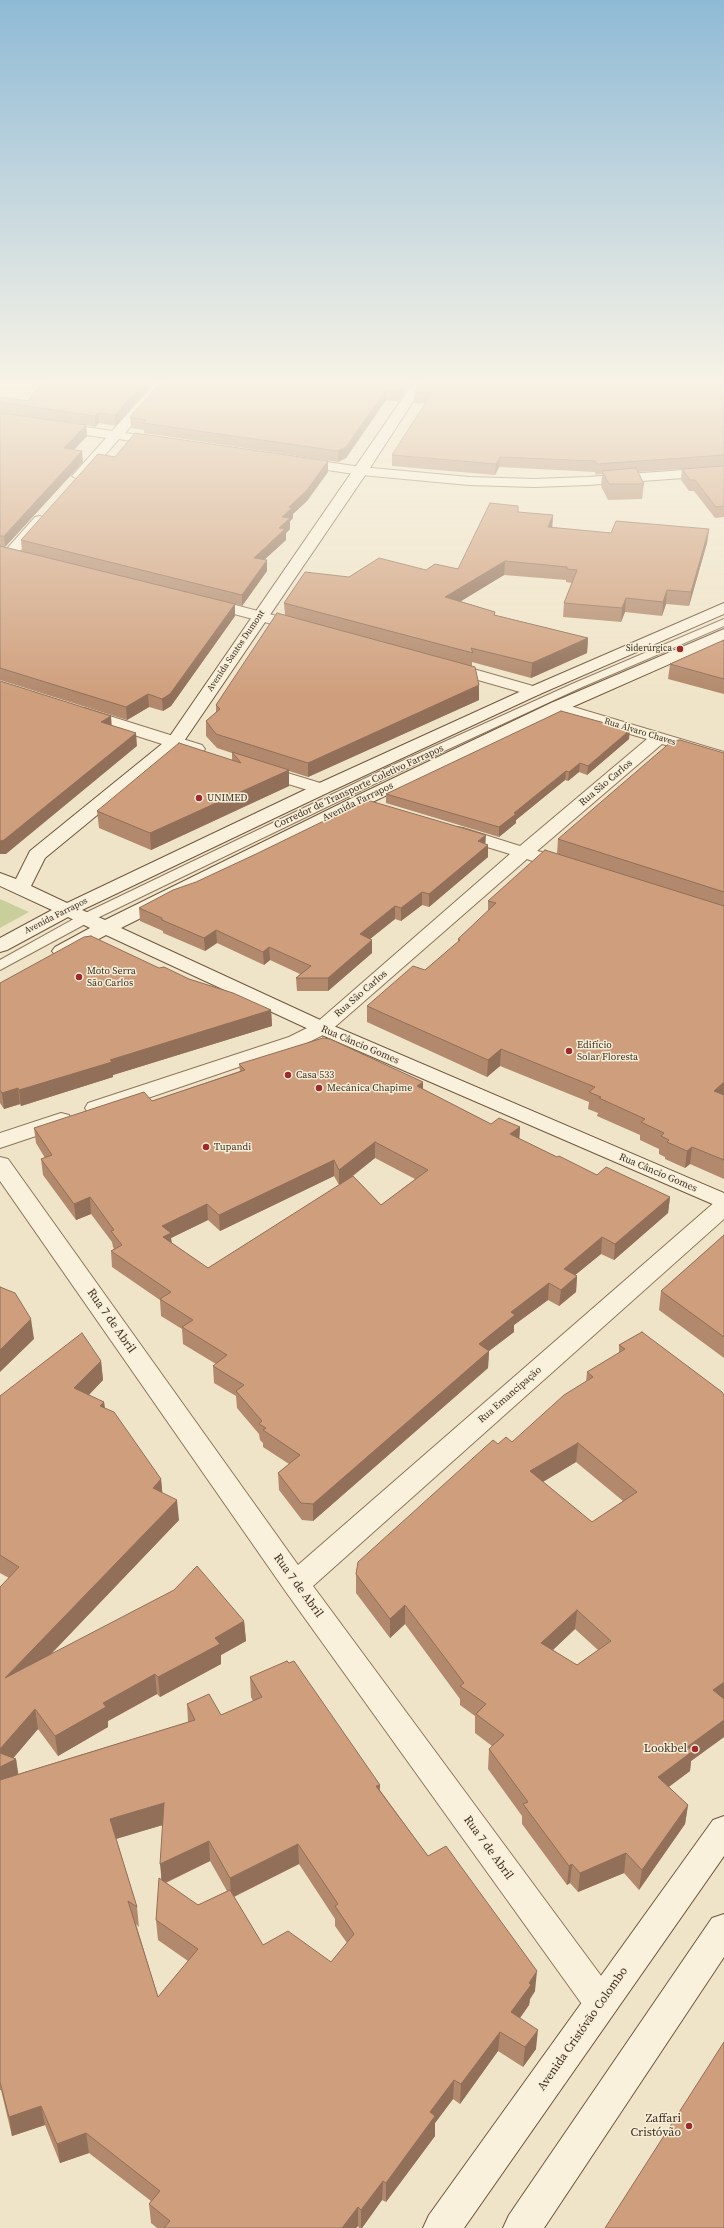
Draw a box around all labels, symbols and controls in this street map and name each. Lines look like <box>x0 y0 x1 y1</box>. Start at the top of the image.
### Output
street label: Avenida Santos Dumont <box>205 608 267 694</box>
place label: Siderúrgica <box>626 644 672 654</box>
marker: Siderúrgica <box>675 644 685 654</box>
street label: Rua Álvaro Chaves <box>603 716 677 748</box>
street label: Corredor de Transporte Coletivo Farrapos <box>272 742 446 832</box>
street label: Rua São Carlos <box>577 757 635 809</box>
street label: Avenida Farrapos <box>321 780 395 824</box>
place label: UNIMED <box>207 792 247 804</box>
marker: UNIMED <box>194 793 204 803</box>
street label: Avenida Farrapos <box>23 895 89 937</box>
place label: Moto Serra São Carlos <box>87 965 136 988</box>
street label: Rua São Carlos <box>332 968 390 1020</box>
marker: Moto Serra São Carlos <box>74 972 84 982</box>
street label: Rua Câncio Gomes <box>319 1023 401 1067</box>
place label: Edifício Solar Floresta <box>577 1039 638 1062</box>
marker: Edifício Solar Floresta <box>564 1046 574 1056</box>
place label: Casa 533 <box>296 1069 334 1081</box>
marker: Casa 533 <box>283 1070 293 1080</box>
place label: Mecânica Chapime <box>327 1082 412 1094</box>
marker: Mecânica Chapime <box>314 1083 324 1093</box>
place label: Tupandi <box>214 1141 251 1153</box>
marker: Tupandi <box>201 1142 211 1152</box>
street label: Rua Câncio Gomes <box>617 1151 699 1195</box>
street label: Rua 7 de Abril <box>84 1286 138 1356</box>
street label: Rua Emancipação <box>476 1364 544 1426</box>
street label: Rua 7 de Abril <box>270 1551 326 1621</box>
place label: Lookbel <box>644 1742 687 1756</box>
marker: Lookbel <box>690 1744 700 1754</box>
street label: Rua 7 de Abril <box>460 1813 516 1883</box>
street label: Avenida Cristóvão Colombo <box>535 1964 631 2094</box>
place label: Zaffari Cristóvão <box>631 2112 681 2140</box>
marker: Zaffari Cristóvão <box>684 2121 694 2131</box>

